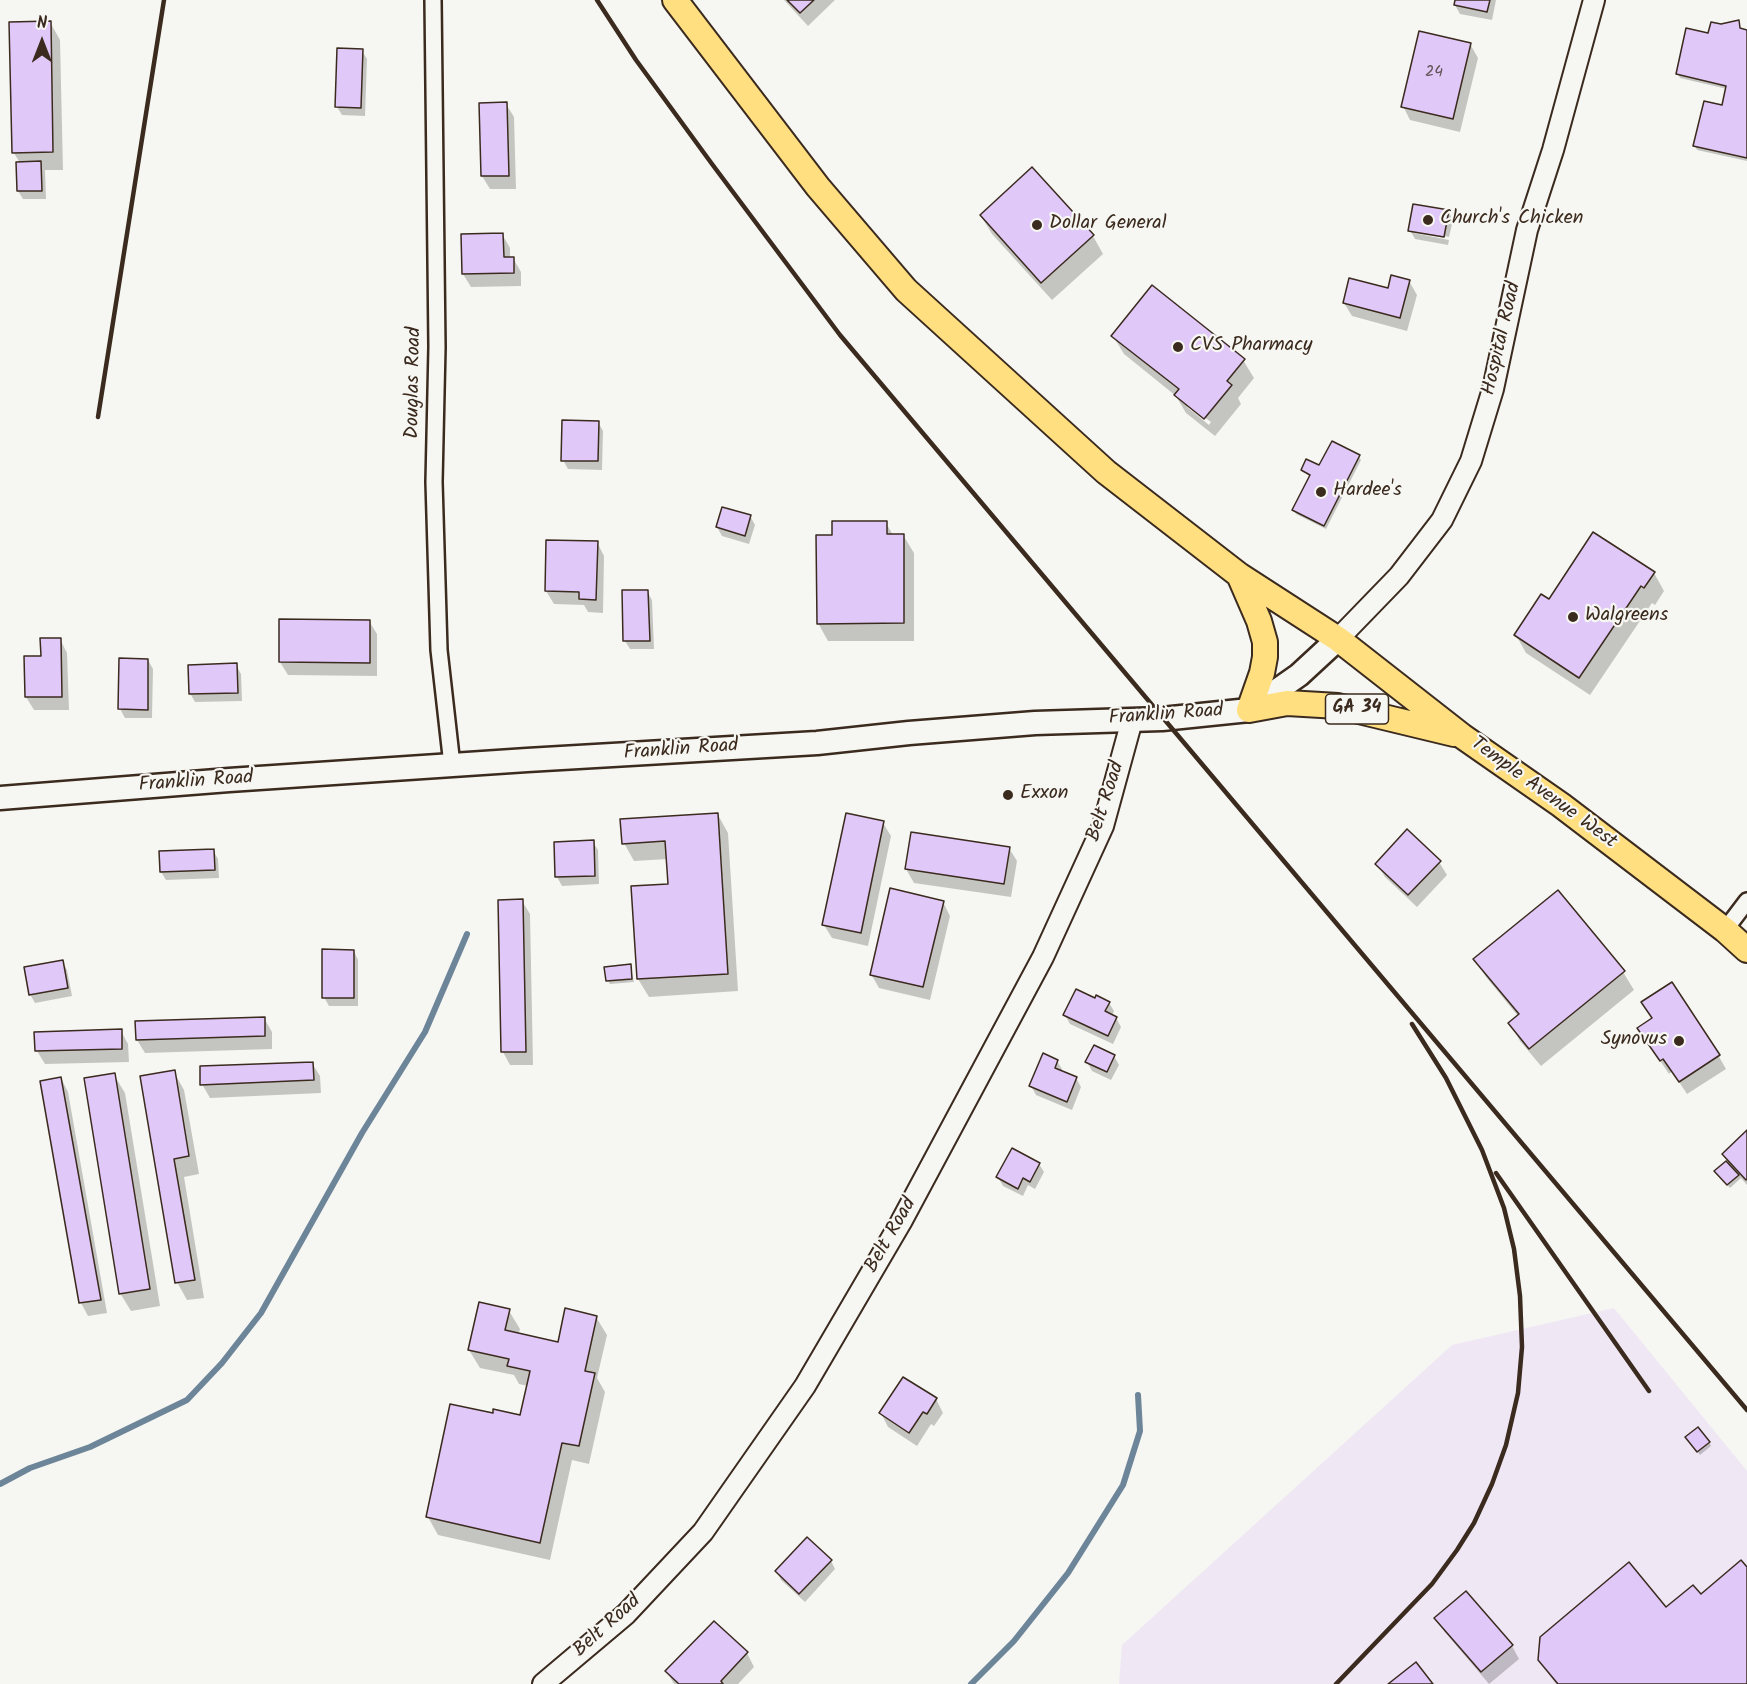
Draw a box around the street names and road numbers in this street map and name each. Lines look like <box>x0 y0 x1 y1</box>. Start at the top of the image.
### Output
street label: Hospital Road <box>1478 280 1528 398</box>
street label: Douglas Road <box>402 327 428 439</box>
road number: GA 34 <box>1326 694 1388 724</box>
street label: Franklin Road <box>1108 700 1224 732</box>
street label: Temple Avenue West <box>1465 733 1621 855</box>
street label: Franklin Road <box>623 735 739 767</box>
street label: Belt Road <box>1083 759 1131 845</box>
street label: Franklin Road <box>138 767 254 799</box>
street label: Belt Road <box>861 1194 923 1278</box>
street label: Belt Road <box>569 1590 647 1664</box>

